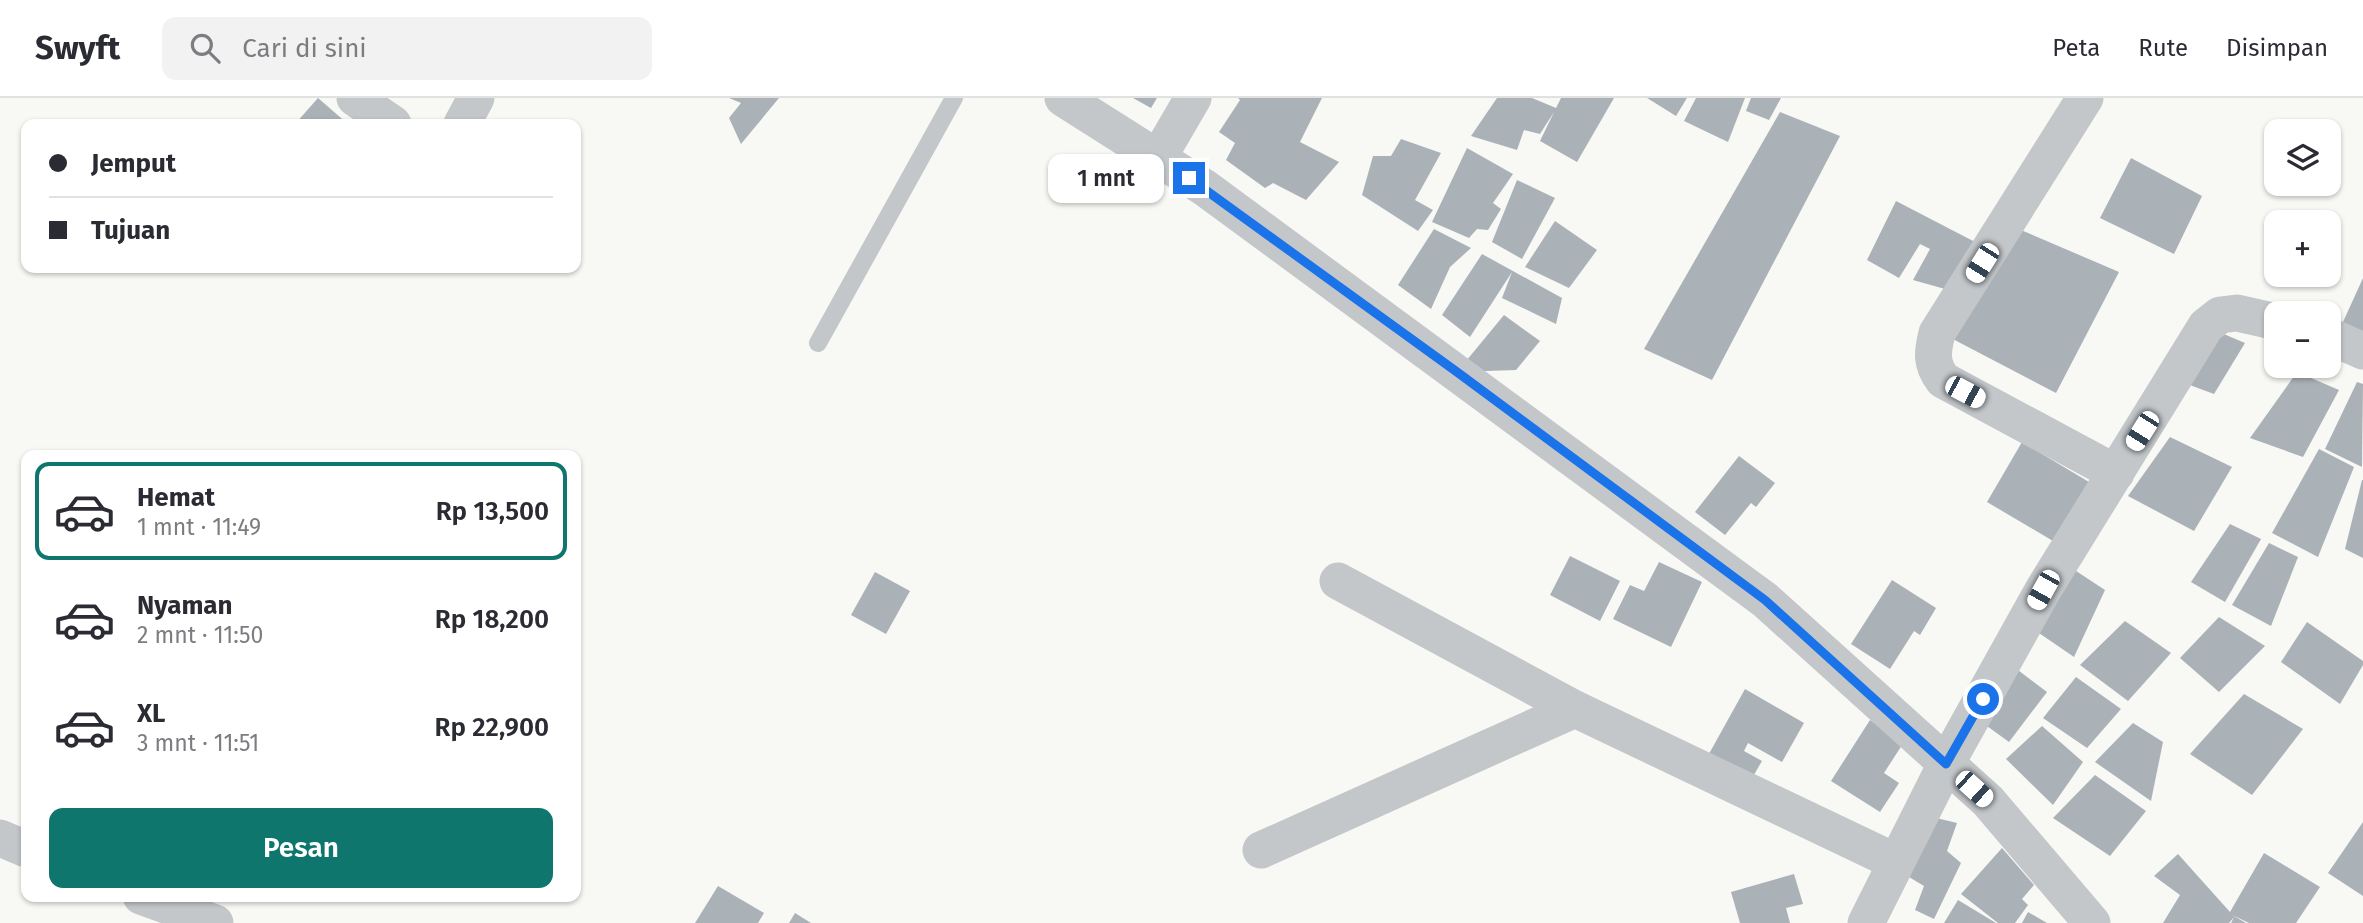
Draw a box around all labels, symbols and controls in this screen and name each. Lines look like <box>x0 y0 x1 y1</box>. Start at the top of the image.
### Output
search box <box>162 17 652 80</box>
text: Swyft <box>35 28 120 68</box>
icon: search <box>186 29 224 67</box>
text: Cari di sini <box>242 33 367 64</box>
text: Peta <box>2052 34 2100 62</box>
text: Rute <box>2138 34 2188 62</box>
text: Disimpan <box>2226 34 2328 62</box>
map controls <box>2264 119 2341 378</box>
button: layers <box>2264 119 2341 196</box>
text: Jemput <box>91 148 176 179</box>
callout: 1 mnt <box>1049 154 1164 202</box>
route end <box>1173 162 1205 194</box>
text: 1 mnt <box>1077 164 1135 192</box>
button: + <box>2264 210 2341 287</box>
text: Tujuan <box>91 215 170 246</box>
car <box>1962 240 2003 286</box>
button: − <box>2264 301 2341 378</box>
car <box>1942 373 1989 411</box>
car <box>2122 408 2163 454</box>
icon: car <box>53 480 116 543</box>
text: Hemat <box>137 482 215 513</box>
text: Rp 13,500 <box>436 496 549 527</box>
text: 1 mnt · 11:49 <box>137 513 261 541</box>
car <box>2024 567 2063 613</box>
icon: car <box>53 588 116 651</box>
text: Nyaman <box>137 590 233 621</box>
text: Rp 18,200 <box>435 604 549 635</box>
text: 2 mnt · 11:50 <box>137 621 263 649</box>
route start <box>1967 683 1999 715</box>
icon: car <box>53 696 116 759</box>
text: XL <box>137 698 165 729</box>
text: Rp 22,900 <box>434 712 549 743</box>
text: 3 mnt · 11:51 <box>137 729 259 757</box>
car <box>1952 767 1997 811</box>
button: Pesan <box>49 808 553 888</box>

